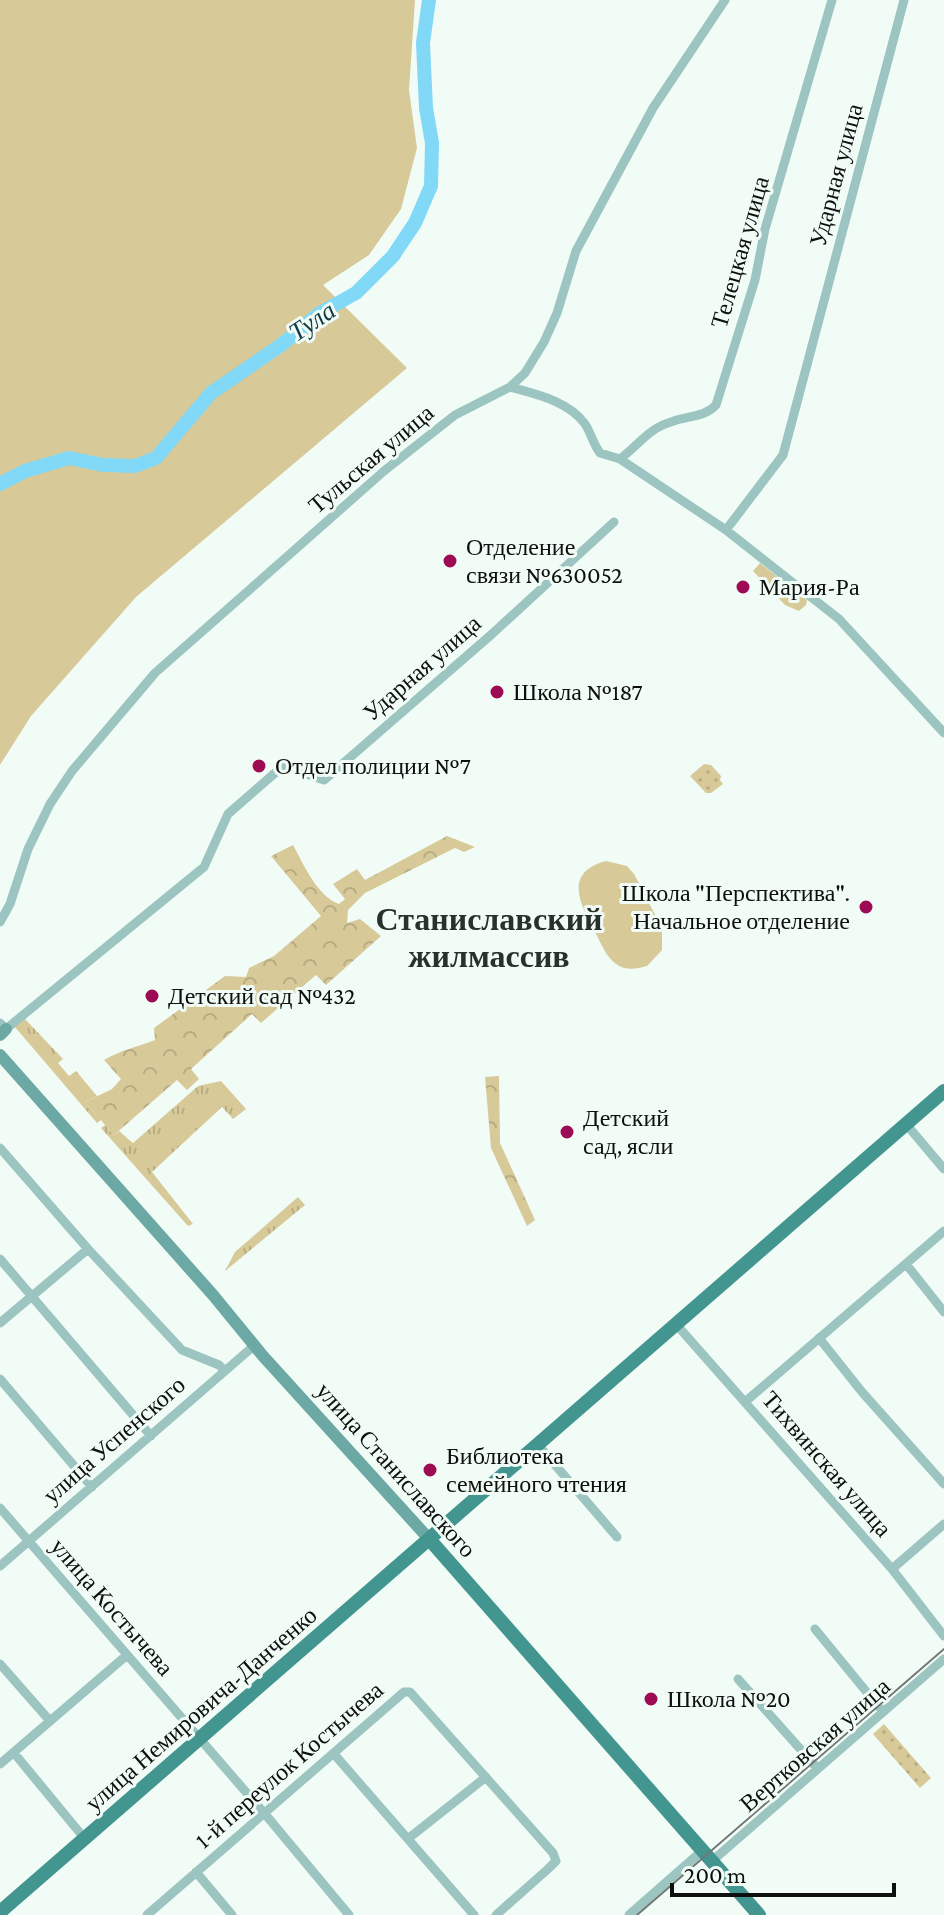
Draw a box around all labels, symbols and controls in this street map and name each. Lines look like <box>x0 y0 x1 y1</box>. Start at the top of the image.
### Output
street label: Ударная улица <box>803 100 868 249</box>
street label: Телецкая улица <box>705 173 774 331</box>
water label: Тула <box>284 296 341 347</box>
street label: Тульская улица <box>303 398 439 519</box>
place label: Отделение связи №630052 <box>466 533 623 588</box>
marker: Отделение связи №630052 <box>441 552 459 570</box>
place label: Мария-Ра <box>759 573 860 600</box>
marker: Мария-Ра <box>734 578 752 596</box>
street label: Ударная улица <box>357 609 486 726</box>
place label: Школа №187 <box>513 678 643 705</box>
marker: Школа №187 <box>488 683 506 701</box>
place label: Отдел полиции №7 <box>275 752 471 779</box>
marker: Отдел полиции №7 <box>250 757 268 775</box>
place label: Школа "Перспектива". Начальное отделение <box>622 879 850 934</box>
marker: Школа "Перспектива". Начальное отделение <box>857 898 875 916</box>
district label: Станиславский жилмассив <box>375 901 603 974</box>
place label: Детский сад №432 <box>168 982 356 1009</box>
marker: Детский сад №432 <box>143 987 161 1005</box>
place label: Детский сад, ясли <box>583 1104 673 1159</box>
marker: Детский сад, ясли <box>558 1123 576 1141</box>
street label: улица Успенского <box>37 1371 190 1509</box>
street label: улица Станиславского <box>311 1377 482 1562</box>
street label: Тихвинская улица <box>757 1386 898 1542</box>
place label: Библиотека семейного чтения <box>446 1442 627 1497</box>
marker: Библиотека семейного чтения <box>421 1461 439 1479</box>
street label: улица Костычева <box>45 1533 179 1681</box>
street label: улица Немировича-Данченко <box>80 1601 322 1816</box>
street label: Вертковская улица <box>734 1672 895 1817</box>
street label: 1-й переулок Костычева <box>189 1676 388 1853</box>
place label: Школа №20 <box>667 1685 791 1712</box>
marker: Школа №20 <box>642 1690 660 1708</box>
scale bar <box>672 1847 894 1897</box>
text: 200 m <box>684 1861 746 1888</box>

